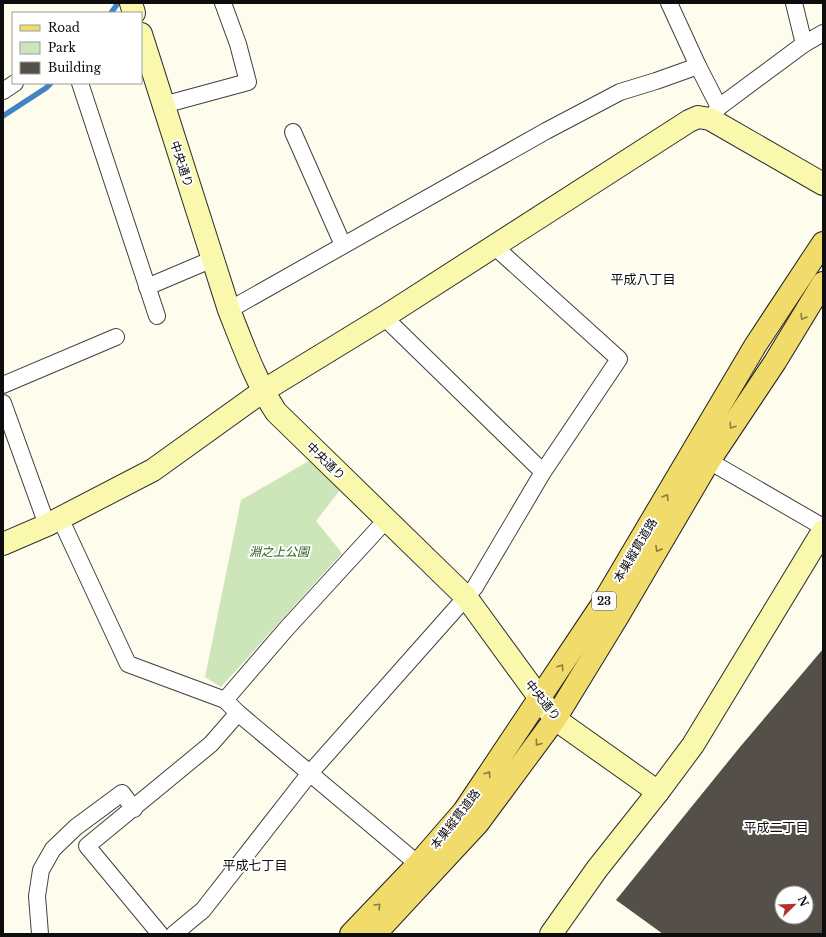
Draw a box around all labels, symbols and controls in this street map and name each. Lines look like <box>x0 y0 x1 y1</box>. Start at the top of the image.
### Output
legend <box>12 12 142 84</box>
text: Road <box>48 20 80 35</box>
text: Park <box>48 40 76 55</box>
text: Building <box>48 60 102 75</box>
street label: 中央通り <box>167 139 197 189</box>
district label: 平成八丁目 <box>610 271 676 288</box>
one-way arrow <box>800 313 807 320</box>
one-way arrow <box>729 422 737 429</box>
street label: 中央通り <box>304 439 348 483</box>
one-way arrow <box>662 494 669 501</box>
street label: 本巣縦貫道路 <box>610 515 660 585</box>
park label: 淵之上公園 <box>249 544 311 559</box>
one-way arrow <box>655 545 662 552</box>
road number: 23 <box>592 592 616 610</box>
one-way arrow <box>556 664 563 671</box>
street label: 中央通り <box>522 677 564 723</box>
one-way arrow <box>536 738 543 745</box>
one-way arrow <box>483 772 490 779</box>
street label: 本巣縦貫道路 <box>427 786 483 852</box>
district label: 平成二丁目 <box>743 819 809 836</box>
district label: 平成七丁目 <box>222 857 288 874</box>
north arrow <box>774 885 814 925</box>
text: N <box>795 894 812 909</box>
one-way arrow <box>373 903 381 911</box>

